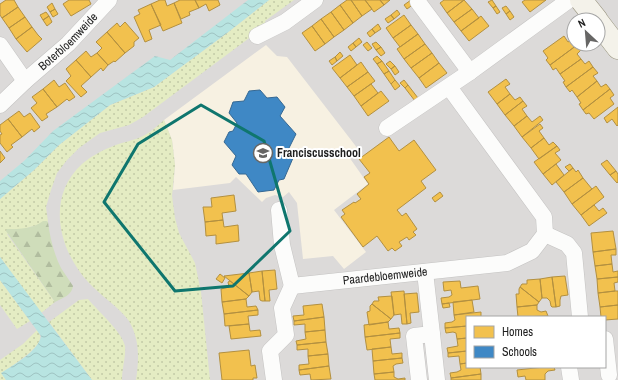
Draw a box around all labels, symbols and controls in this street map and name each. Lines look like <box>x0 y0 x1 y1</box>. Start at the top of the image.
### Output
street label: Boterbloemweide <box>35 9 101 74</box>
north arrow <box>566 12 606 52</box>
text: N <box>576 15 588 31</box>
school or university icon: Franciscusschool <box>252 142 274 164</box>
place label: Franciscusschool <box>277 145 361 161</box>
street label: Paardebloemweide <box>342 264 428 289</box>
legend <box>466 316 606 368</box>
text: Homes <box>502 324 533 340</box>
text: Schools <box>502 344 537 360</box>

